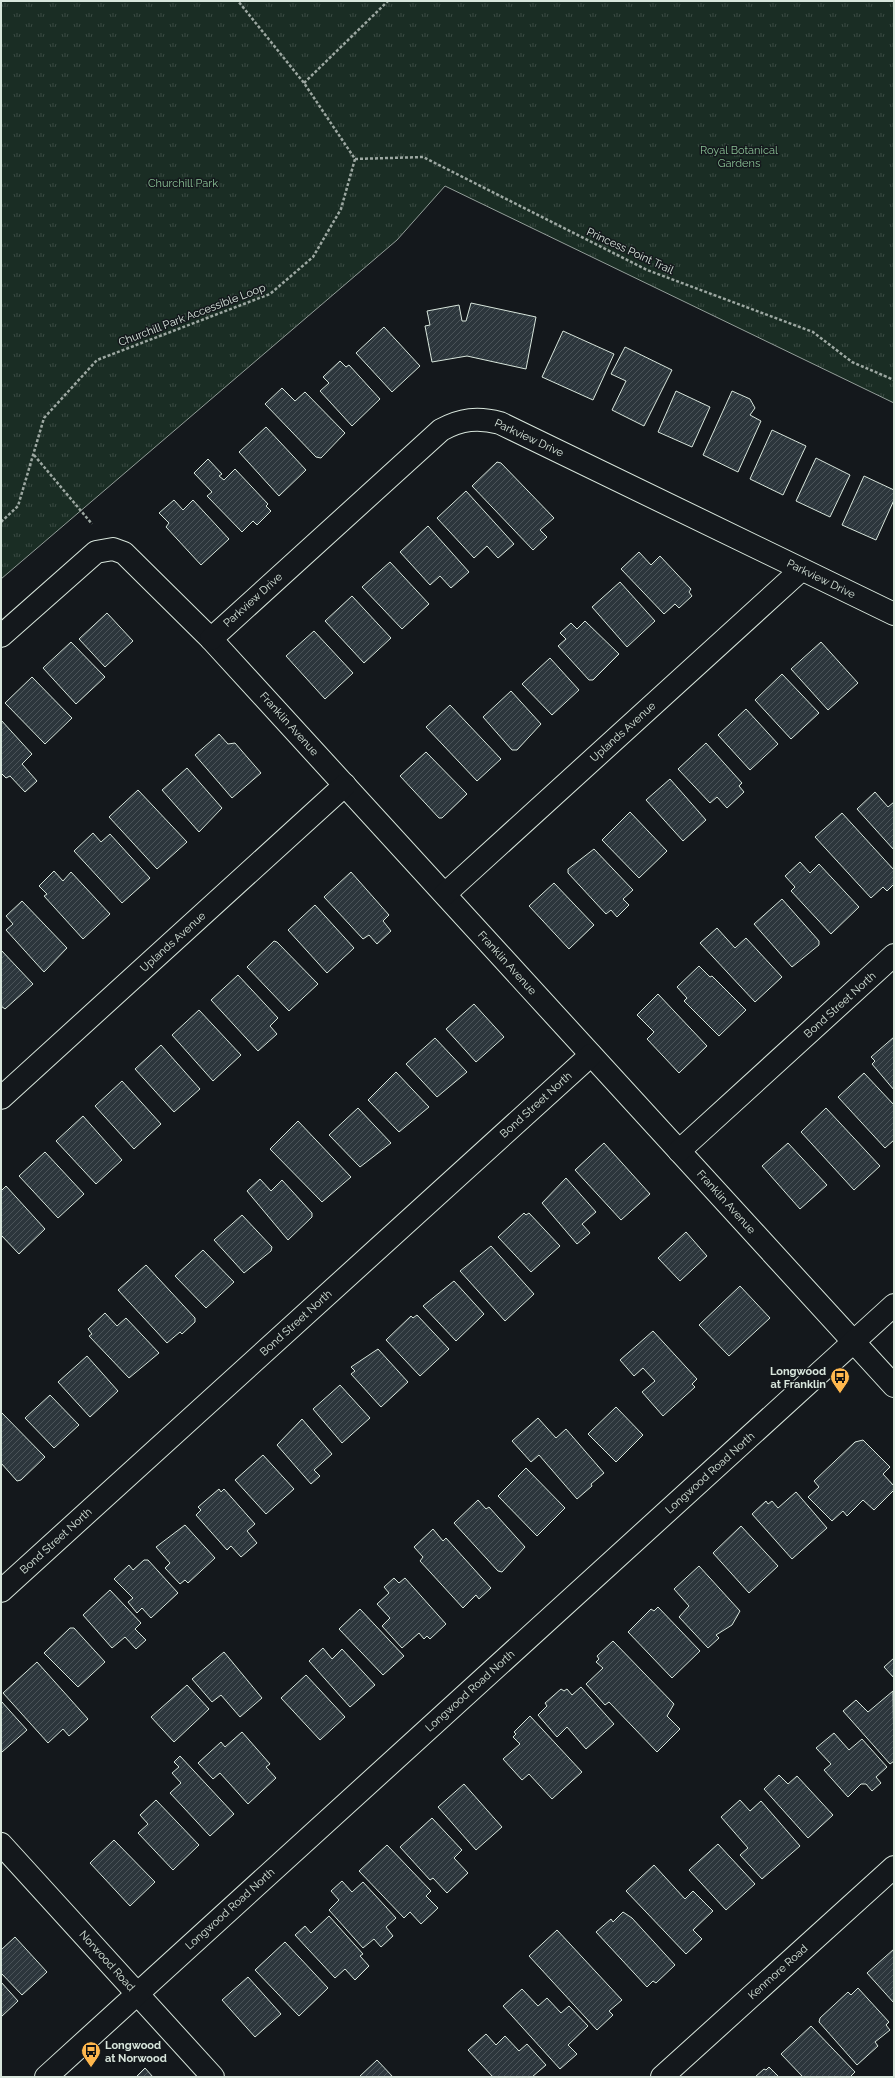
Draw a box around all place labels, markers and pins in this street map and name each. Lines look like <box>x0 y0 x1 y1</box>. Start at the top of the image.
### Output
place label: Longwood at Franklin <box>770 1365 826 1391</box>
bus stop icon: Longwood at Franklin <box>829 1366 851 1394</box>
place label: Longwood at Norwood <box>105 2039 167 2065</box>
bus stop icon: Longwood at Norwood <box>80 2040 102 2068</box>

